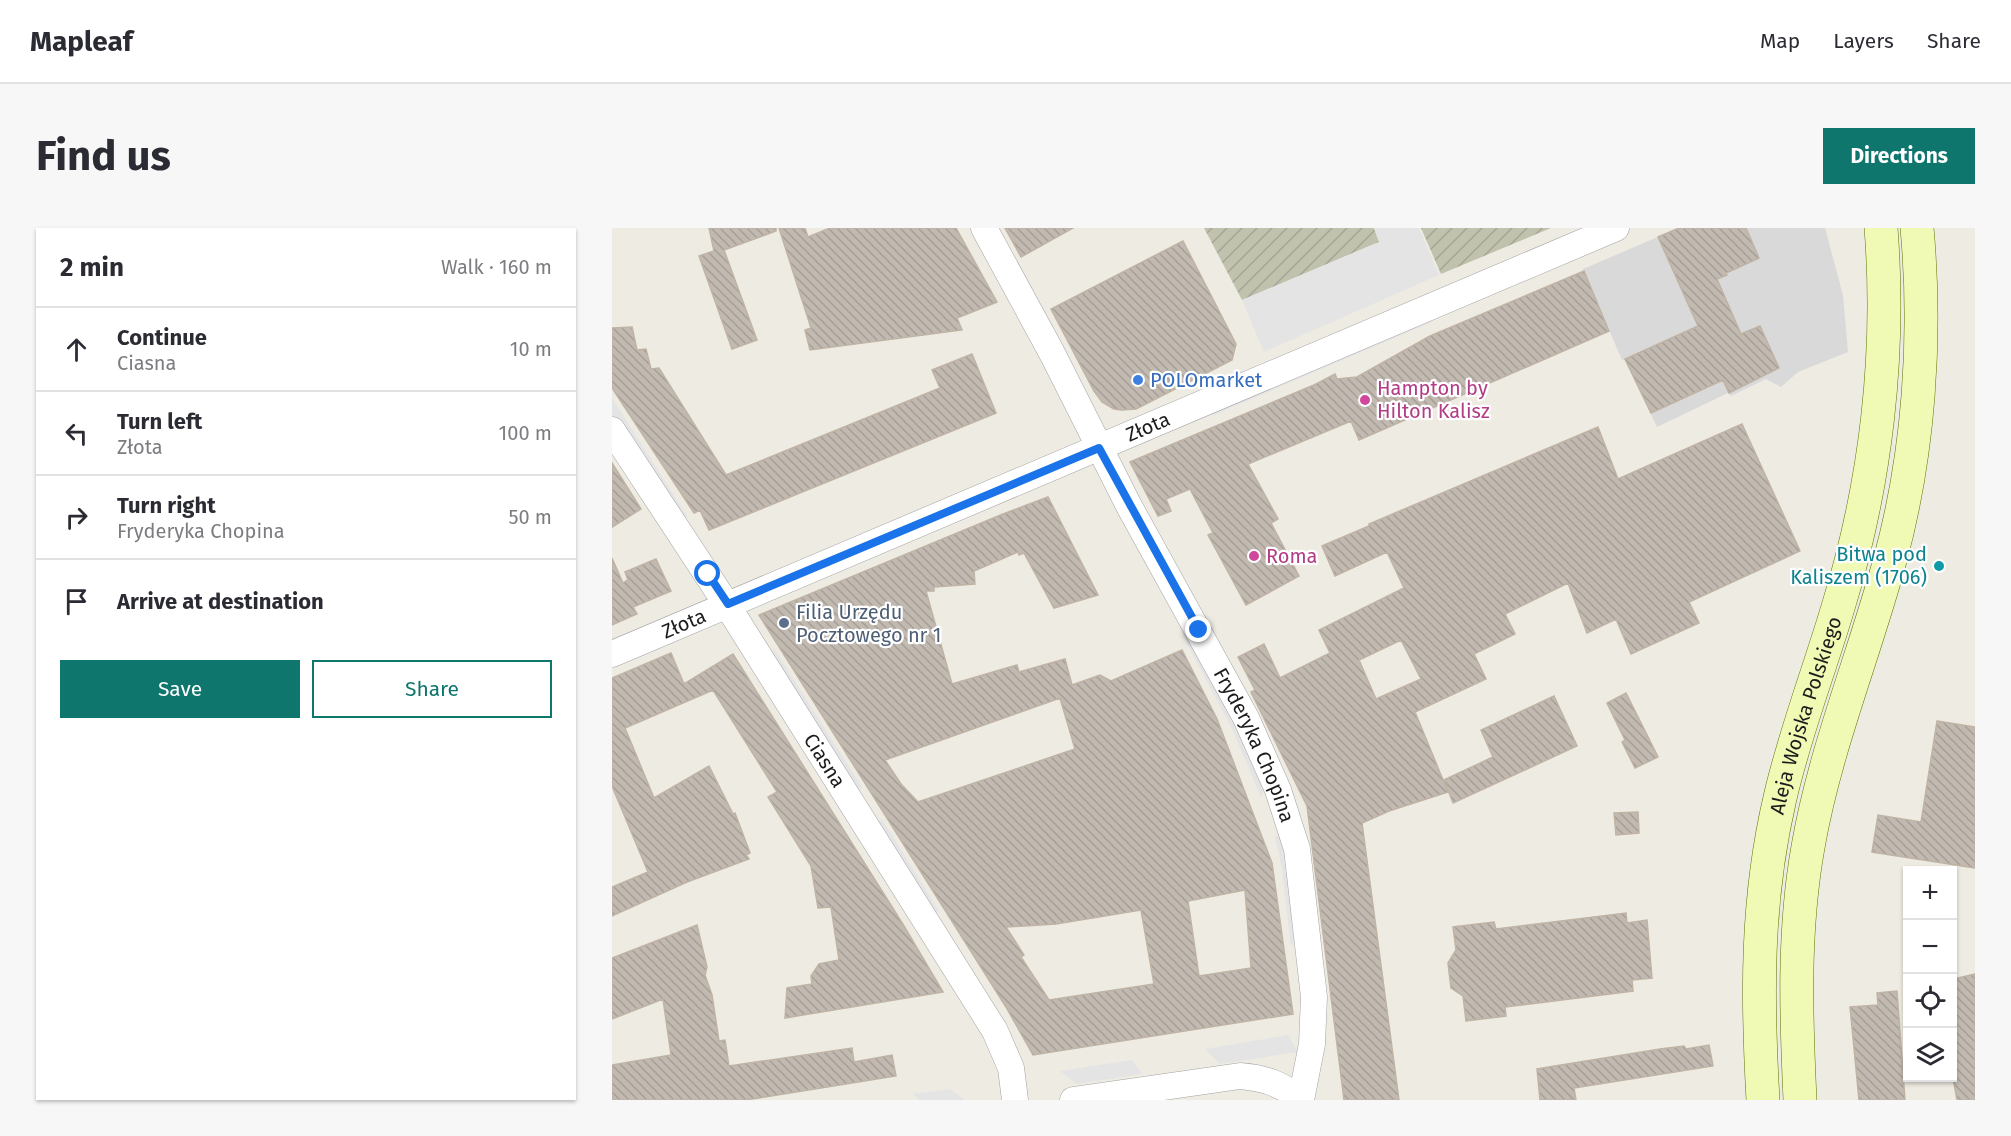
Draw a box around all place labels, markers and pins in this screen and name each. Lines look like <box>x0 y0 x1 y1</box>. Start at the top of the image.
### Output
place label: POLOmarket <box>1150 368 1263 392</box>
marker: POLOmarket <box>1131 373 1145 387</box>
place label: Hampton by Hilton Kalisz <box>1377 376 1490 423</box>
marker: Hampton by Hilton Kalisz <box>1358 393 1372 407</box>
place label: Bitwa pod Kaliszem (1706) <box>1790 542 1927 589</box>
place label: Roma <box>1266 544 1318 568</box>
marker: Roma <box>1247 549 1261 563</box>
marker: Bitwa pod Kaliszem (1706) <box>1932 559 1946 573</box>
place label: Filia Urzędu Pocztowego nr 1 <box>796 600 941 647</box>
marker: Filia Urzędu Pocztowego nr 1 <box>777 616 791 630</box>

